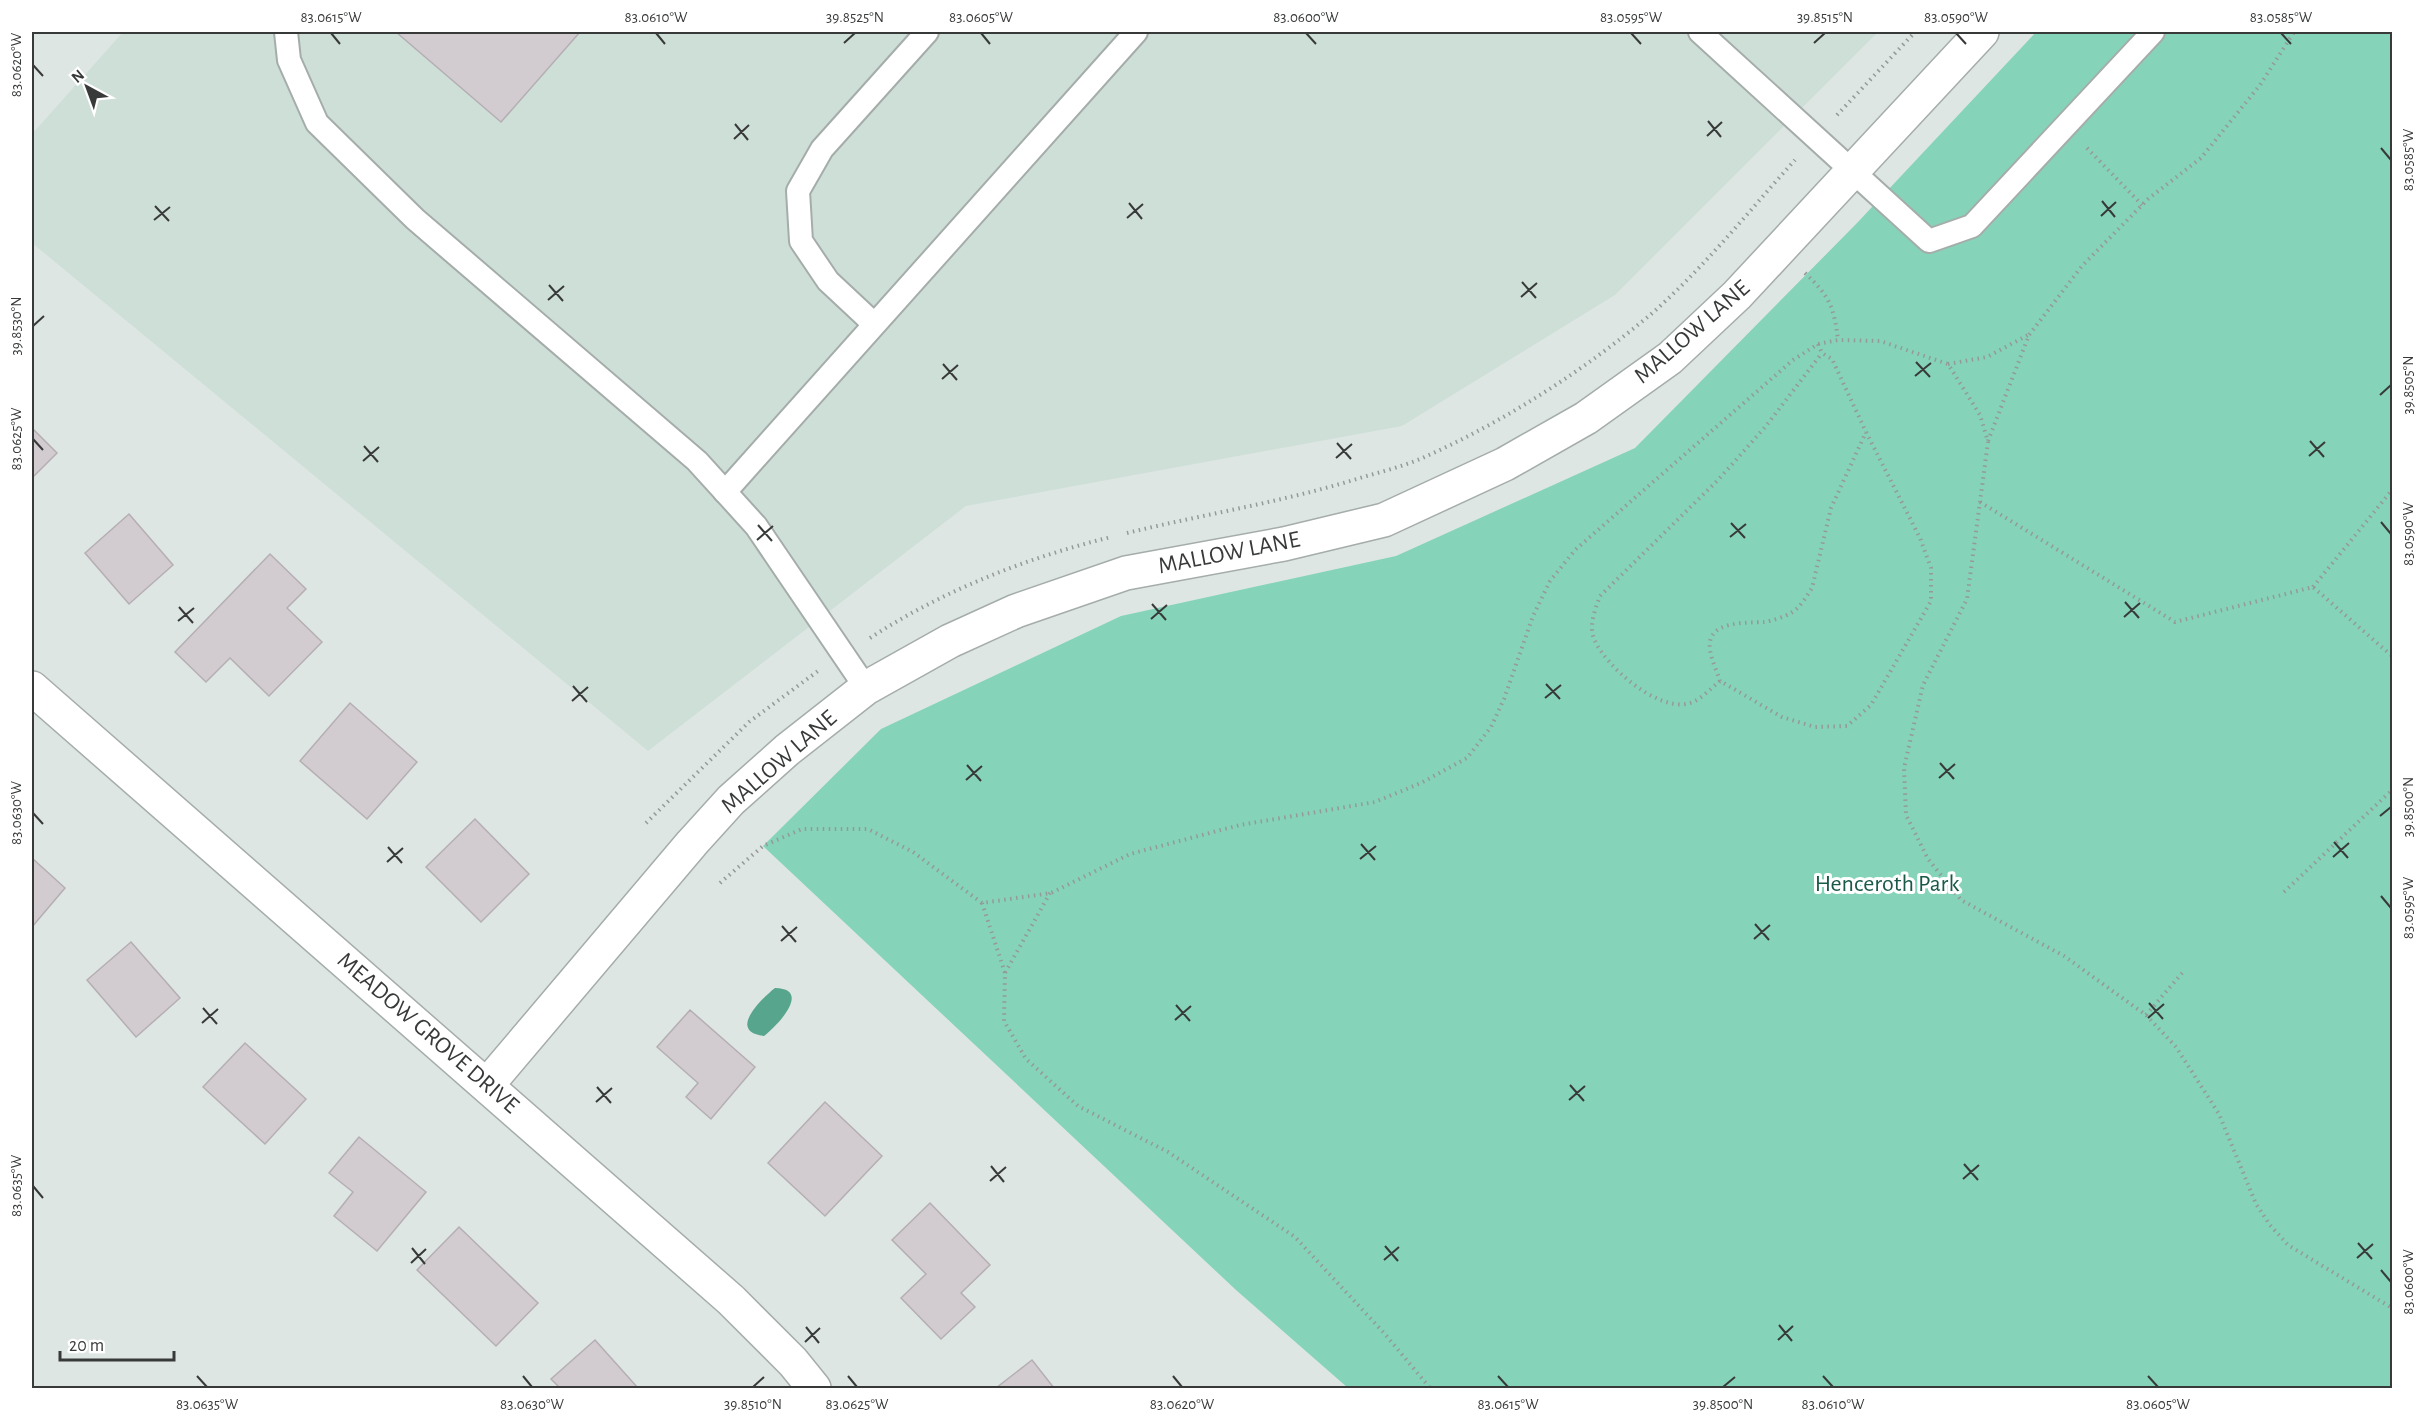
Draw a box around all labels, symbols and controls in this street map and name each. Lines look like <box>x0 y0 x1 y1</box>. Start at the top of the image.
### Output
text: 83.0615°W <box>300 10 362 25</box>
text: 83.0610°W <box>625 10 688 25</box>
text: 39.8525°N <box>826 10 884 25</box>
text: 83.0605°W <box>949 10 1014 25</box>
text: 83.0600°W <box>1273 10 1339 25</box>
text: 83.0595°W <box>1600 10 1663 25</box>
text: 39.8515°N <box>1797 10 1853 25</box>
text: 83.0590°W <box>1924 10 1989 25</box>
text: 83.0585°W <box>2250 10 2313 25</box>
text: 83.0620°W <box>9 32 24 97</box>
north arrow <box>57 57 117 117</box>
text: N <box>68 67 87 86</box>
text: 83.0585°W <box>2401 128 2416 191</box>
street label: MALLOW LANE <box>1630 275 1755 388</box>
text: 39.8530°N <box>9 297 24 355</box>
text: 39.8505°N <box>2401 356 2416 414</box>
text: 83.0625°W <box>9 407 24 470</box>
text: 83.0590°W <box>2401 501 2416 566</box>
street label: MALLOW LANE <box>1156 527 1302 579</box>
street label: MALLOW LANE <box>717 705 842 818</box>
text: 39.8500°N <box>2401 777 2416 837</box>
text: 83.0630°W <box>9 780 24 845</box>
park label: Henceroth Park <box>1815 872 1959 896</box>
text: 83.0595°W <box>2401 876 2416 939</box>
street label: MEADOW GROVE DRIVE <box>333 948 524 1118</box>
text: 83.0635°W <box>9 1154 24 1217</box>
text: 83.0600°W <box>2401 1249 2416 1315</box>
scale bar <box>60 1324 174 1362</box>
text: 20 m <box>69 1337 104 1355</box>
text: 83.0635°W <box>176 1397 239 1412</box>
text: 83.0630°W <box>500 1397 565 1412</box>
text: 39.8510°N <box>724 1397 782 1412</box>
text: 83.0625°W <box>826 1397 889 1412</box>
text: 83.0620°W <box>1150 1397 1215 1412</box>
text: 83.0615°W <box>1477 1397 1539 1412</box>
text: 39.8500°N <box>1693 1397 1753 1412</box>
text: 83.0610°W <box>1802 1397 1865 1412</box>
text: 83.0605°W <box>2126 1397 2191 1412</box>

